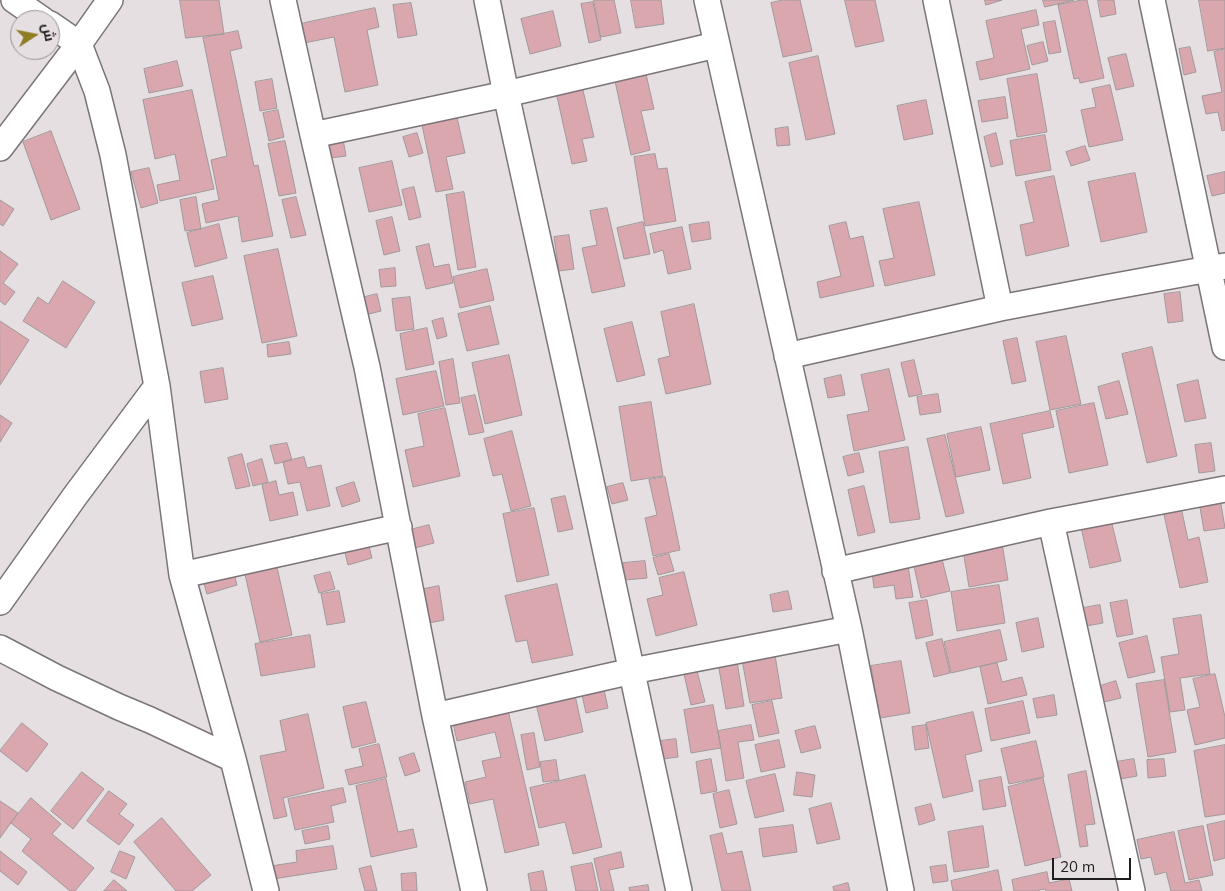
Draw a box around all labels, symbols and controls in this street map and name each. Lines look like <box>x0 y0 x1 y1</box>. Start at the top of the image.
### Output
north arrow <box>10 10 60 60</box>
text: ش <box>38 22 59 43</box>
scale bar <box>1055 848 1134 880</box>
text: 20 m <box>1060 857 1095 876</box>

